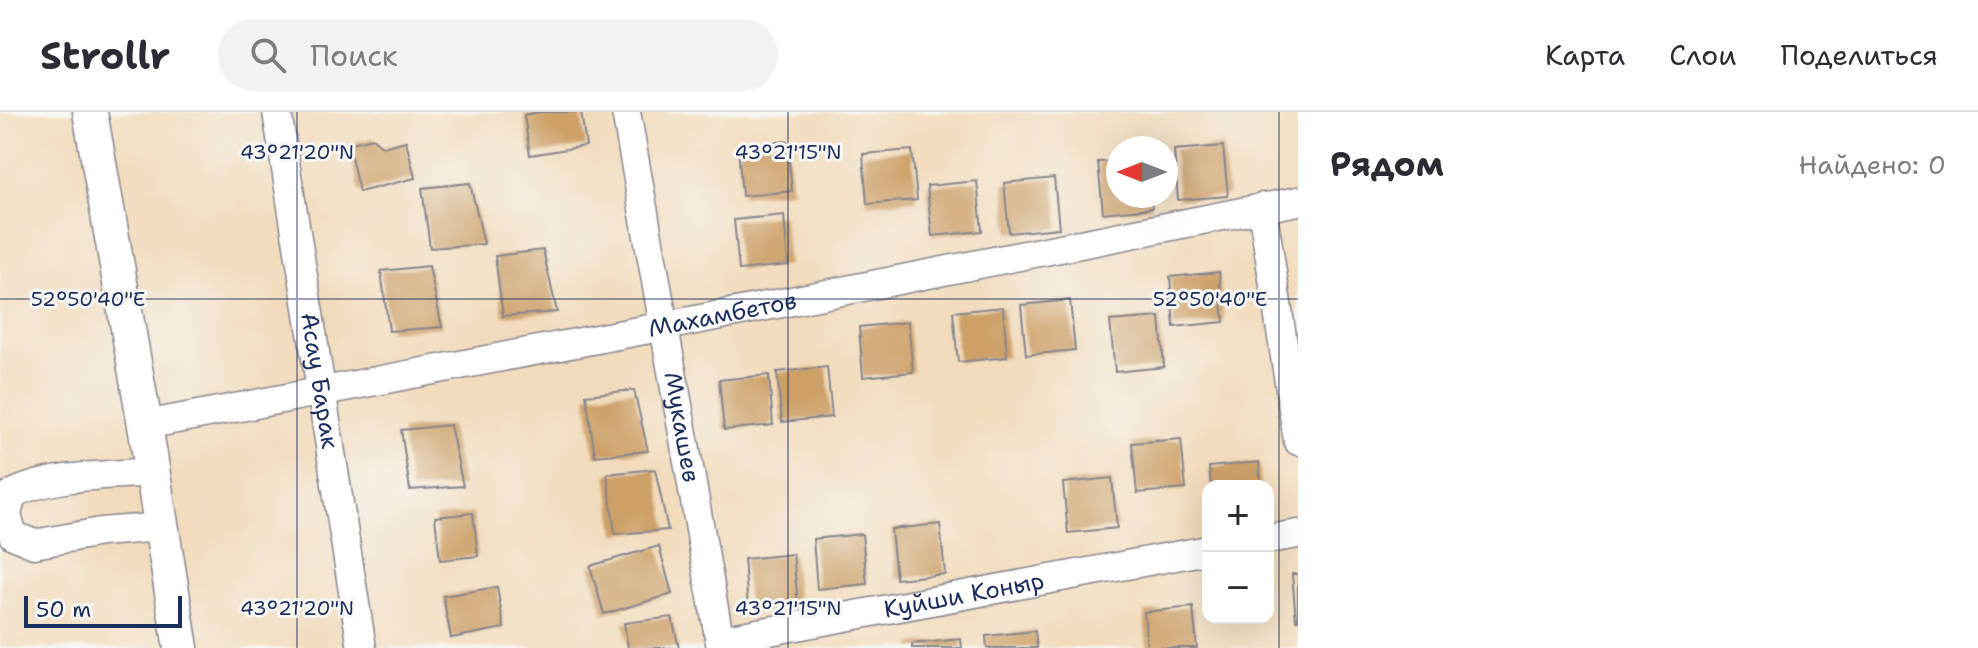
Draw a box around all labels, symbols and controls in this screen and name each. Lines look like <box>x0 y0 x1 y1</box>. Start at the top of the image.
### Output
search box <box>218 19 778 91</box>
text: Strollr <box>40 30 170 81</box>
icon: search <box>246 33 290 77</box>
text: Поиск <box>310 35 398 76</box>
text: Карта <box>1545 36 1625 74</box>
text: Слои <box>1669 36 1736 74</box>
text: Поделиться <box>1780 36 1938 74</box>
north arrow <box>1106 136 1178 208</box>
text: 43°21'20"N <box>240 139 354 165</box>
text: 43°21'15"N <box>735 139 841 165</box>
text: Рядом <box>1330 141 1444 187</box>
text: Найдено: 0 <box>1799 147 1946 182</box>
street label: Махамбетов <box>646 284 800 345</box>
text: 52°50'40"E <box>31 286 145 312</box>
text: 52°50'40"E <box>1153 286 1267 312</box>
street label: Асау Барак <box>293 310 346 451</box>
street label: Мукашев <box>656 369 707 485</box>
map controls <box>1202 480 1274 624</box>
button: + <box>1202 480 1274 552</box>
button: − <box>1202 552 1274 624</box>
street label: Куйши Коныр <box>881 565 1047 625</box>
scale bar <box>24 592 182 628</box>
text: 50 m <box>36 595 91 624</box>
text: 43°21'20"N <box>240 595 354 621</box>
text: 43°21'15"N <box>735 595 841 621</box>

